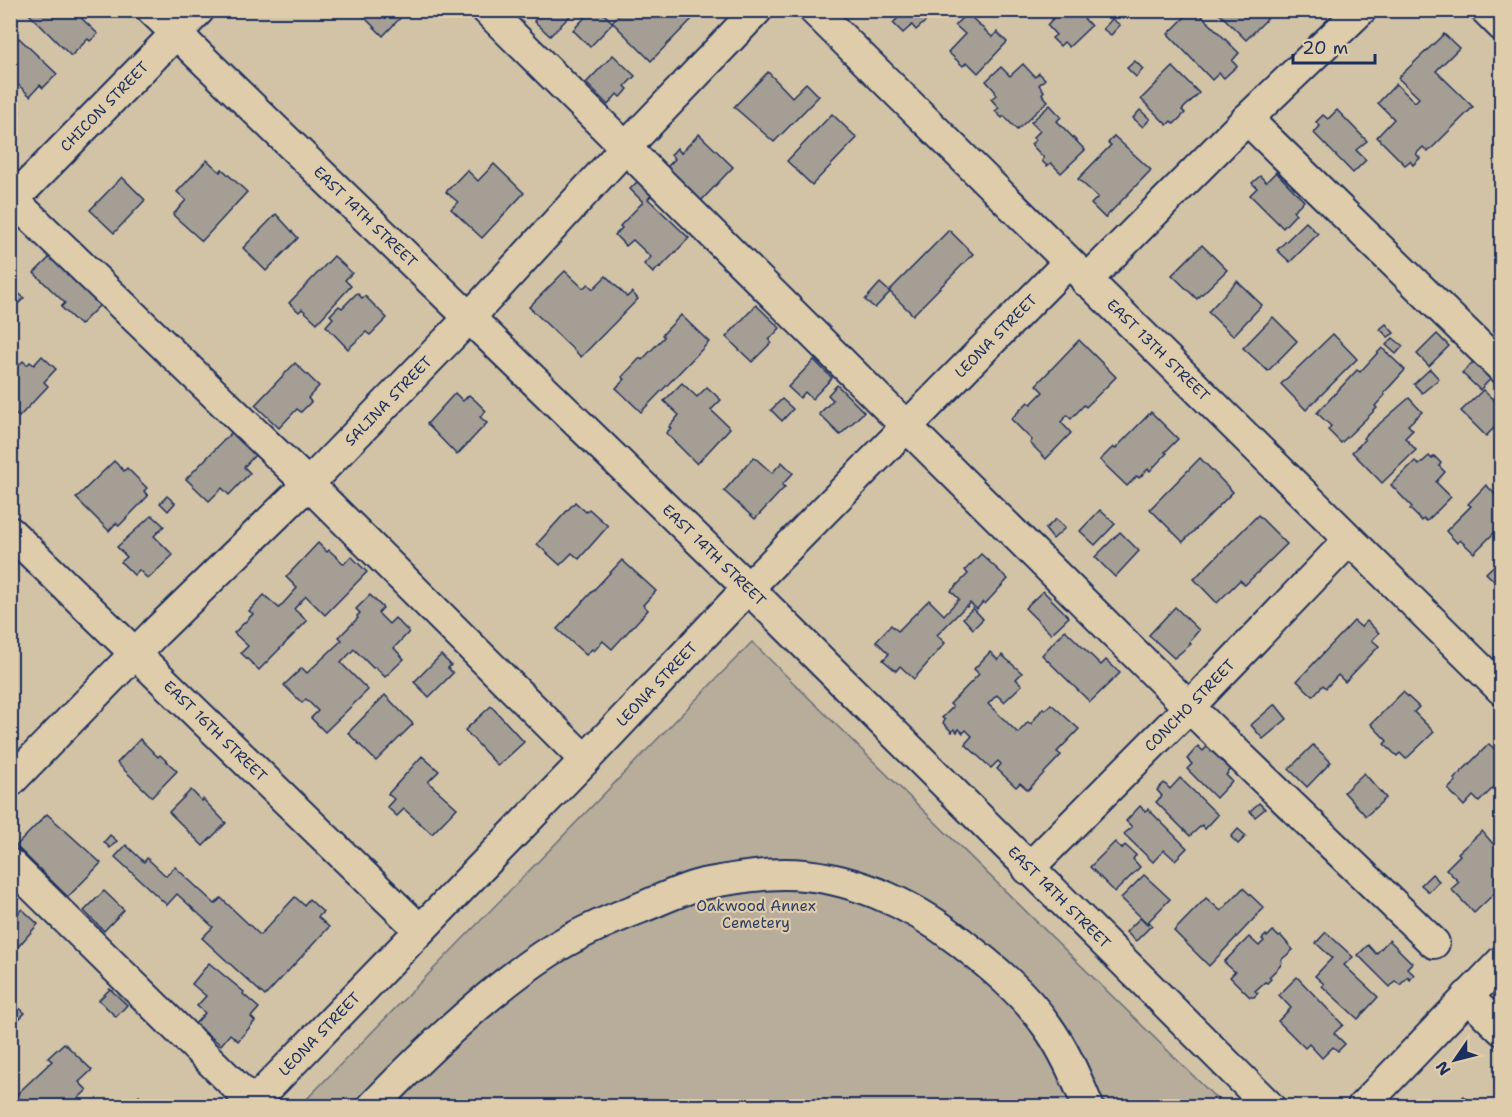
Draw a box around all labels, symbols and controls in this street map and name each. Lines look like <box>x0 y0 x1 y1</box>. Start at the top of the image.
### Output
scale bar <box>1293 27 1376 65</box>
text: 20 m <box>1302 36 1348 60</box>
street label: CHICON STREET <box>56 57 153 156</box>
street label: EAST 14TH STREET <box>309 162 422 272</box>
street label: LEONA STREET <box>950 290 1042 382</box>
street label: EAST 13TH STREET <box>1102 295 1214 406</box>
street label: SALINA STREET <box>340 352 437 450</box>
street label: EAST 14TH STREET <box>658 500 770 610</box>
street label: LEONA STREET <box>612 638 702 731</box>
street label: CONCHO STREET <box>1140 655 1239 756</box>
street label: EAST 16TH STREET <box>159 676 271 786</box>
street label: EAST 14TH STREET <box>1003 842 1115 953</box>
park label: Oakwood Annex Cemetery <box>696 896 816 933</box>
street label: LEONA STREET <box>274 988 365 1080</box>
north arrow <box>1425 1030 1485 1090</box>
text: N <box>1431 1057 1455 1080</box>

